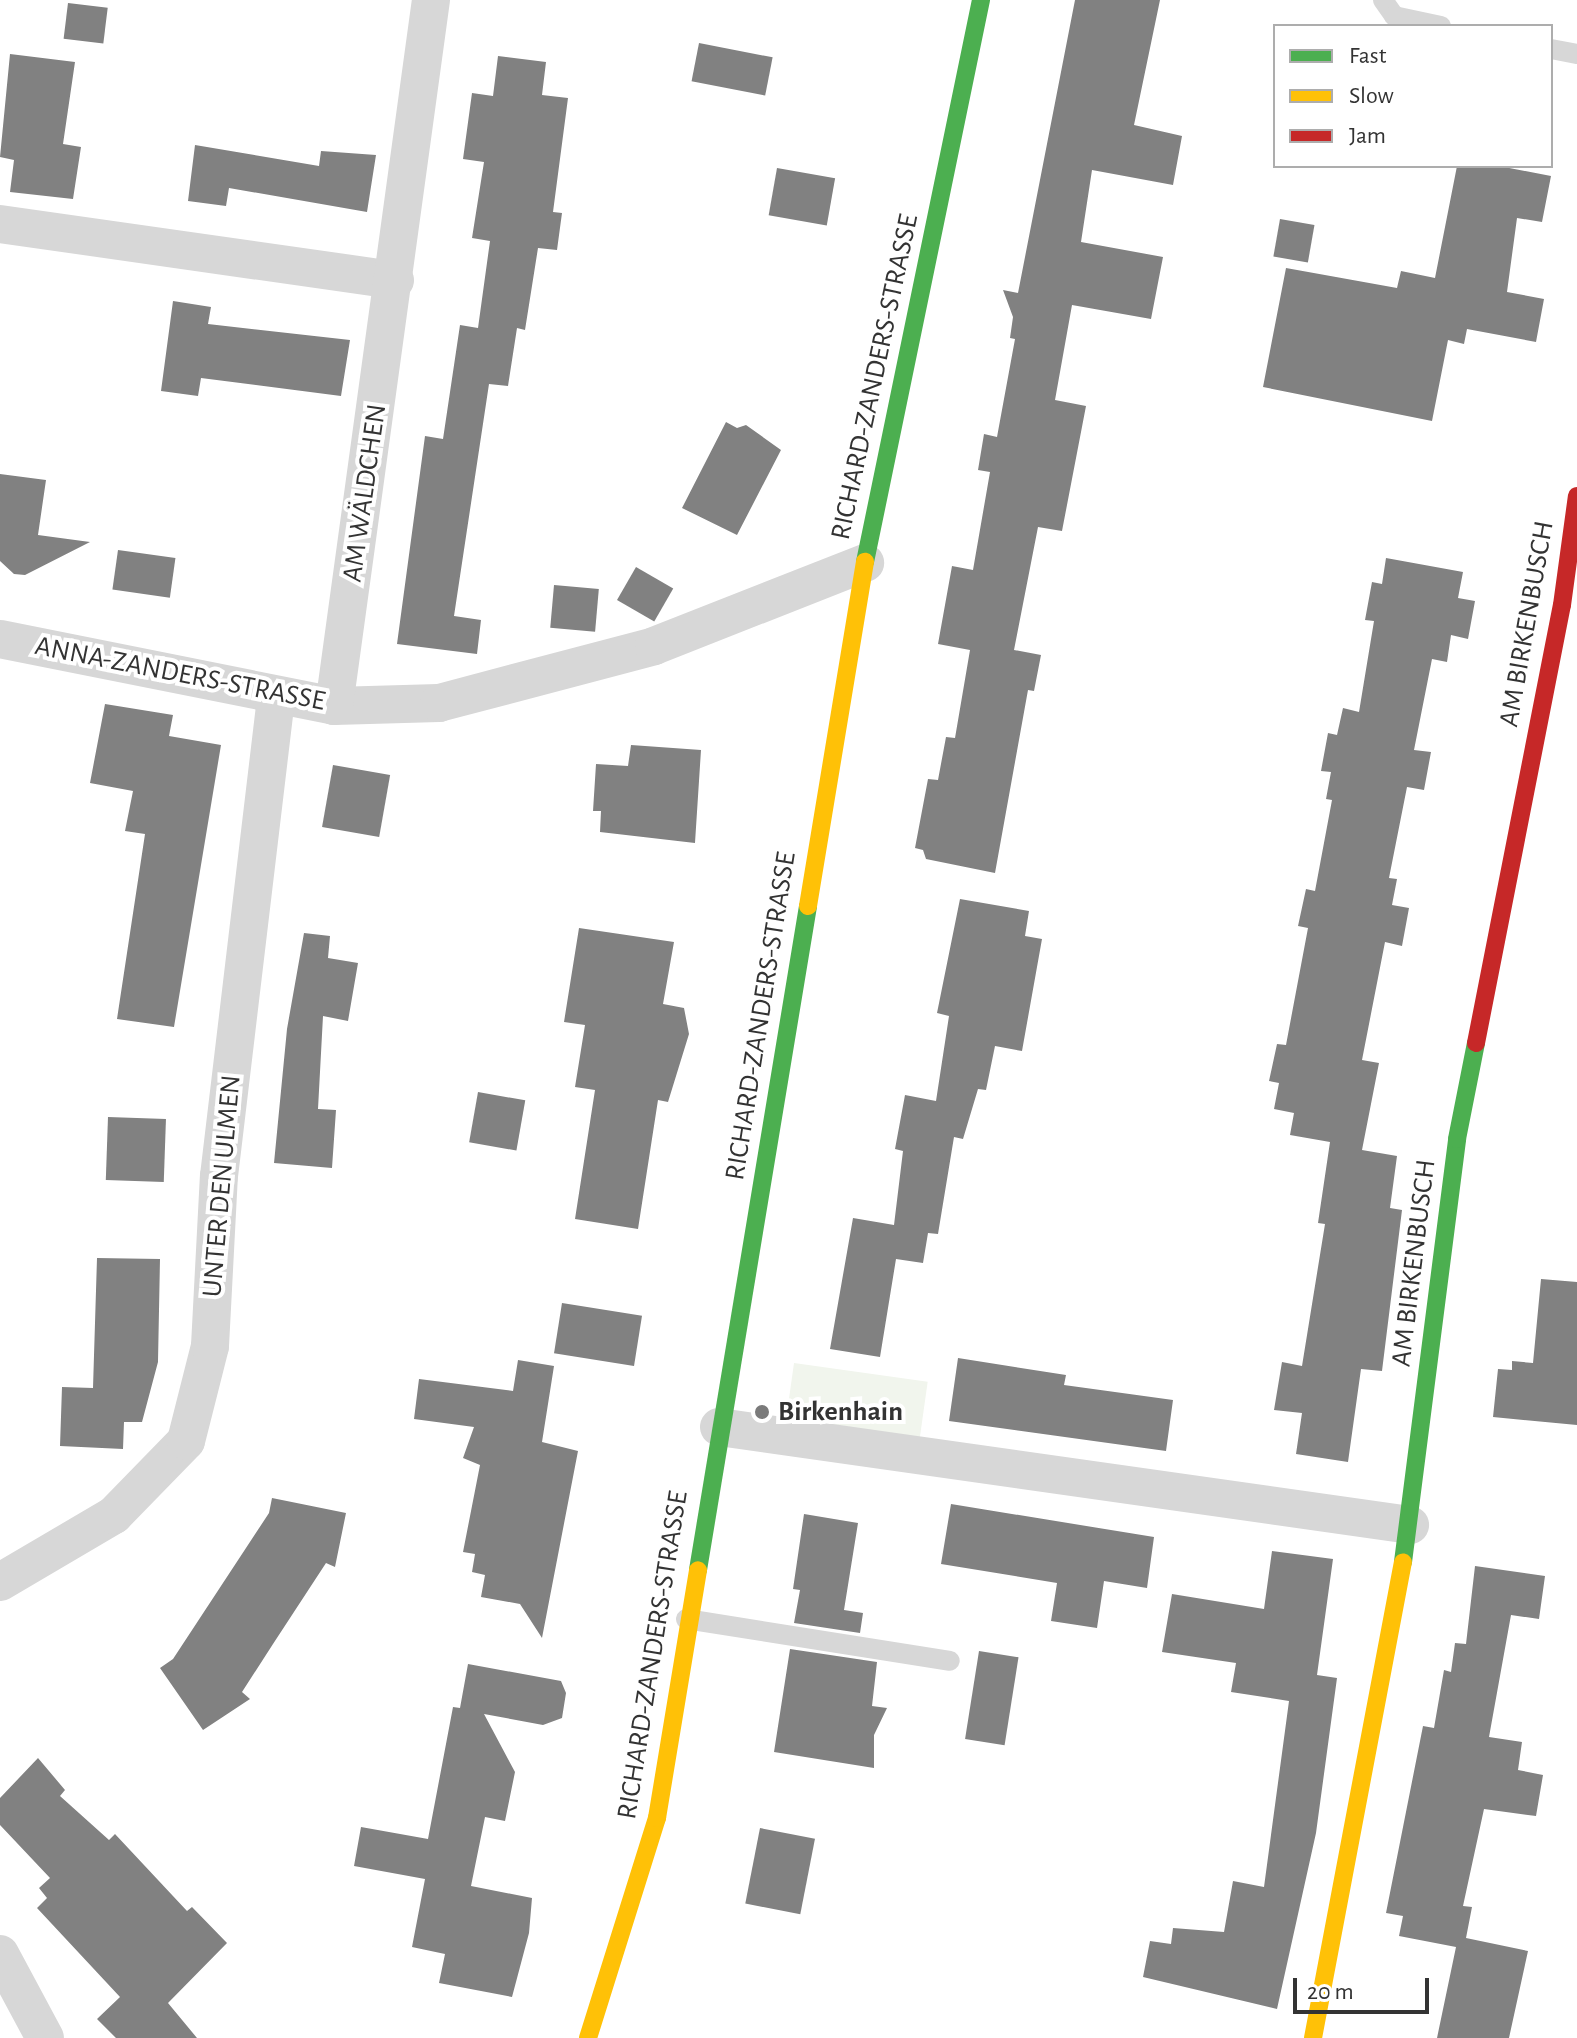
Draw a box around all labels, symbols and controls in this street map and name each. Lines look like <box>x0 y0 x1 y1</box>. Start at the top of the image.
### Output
legend <box>1273 24 1553 168</box>
text: Fast <box>1349 44 1386 68</box>
text: Slow <box>1349 84 1394 108</box>
text: Jam <box>1349 124 1386 148</box>
street label: RICHARD-ZANDERS-STRASSE <box>824 211 926 543</box>
street label: AM WÄLDCHEN <box>336 402 394 584</box>
street label: AM BIRKENBUSCH <box>1492 518 1562 730</box>
street label: ANNA-ZANDERS-STRASSE <box>32 629 328 719</box>
street label: RICHARD-ZANDERS-STRASSE <box>718 849 804 1183</box>
street label: UNTER DEN ULMEN <box>196 1074 248 1298</box>
street label: AM BIRKENBUSCH <box>1385 1158 1443 1368</box>
place label: Birkenhain <box>778 1395 903 1429</box>
marker: Birkenhain <box>753 1403 771 1421</box>
street label: RICHARD-ZANDERS-STRASSE <box>610 1488 696 1822</box>
scale bar <box>1297 1962 1433 2012</box>
text: 20 m <box>1307 1980 1354 2004</box>

